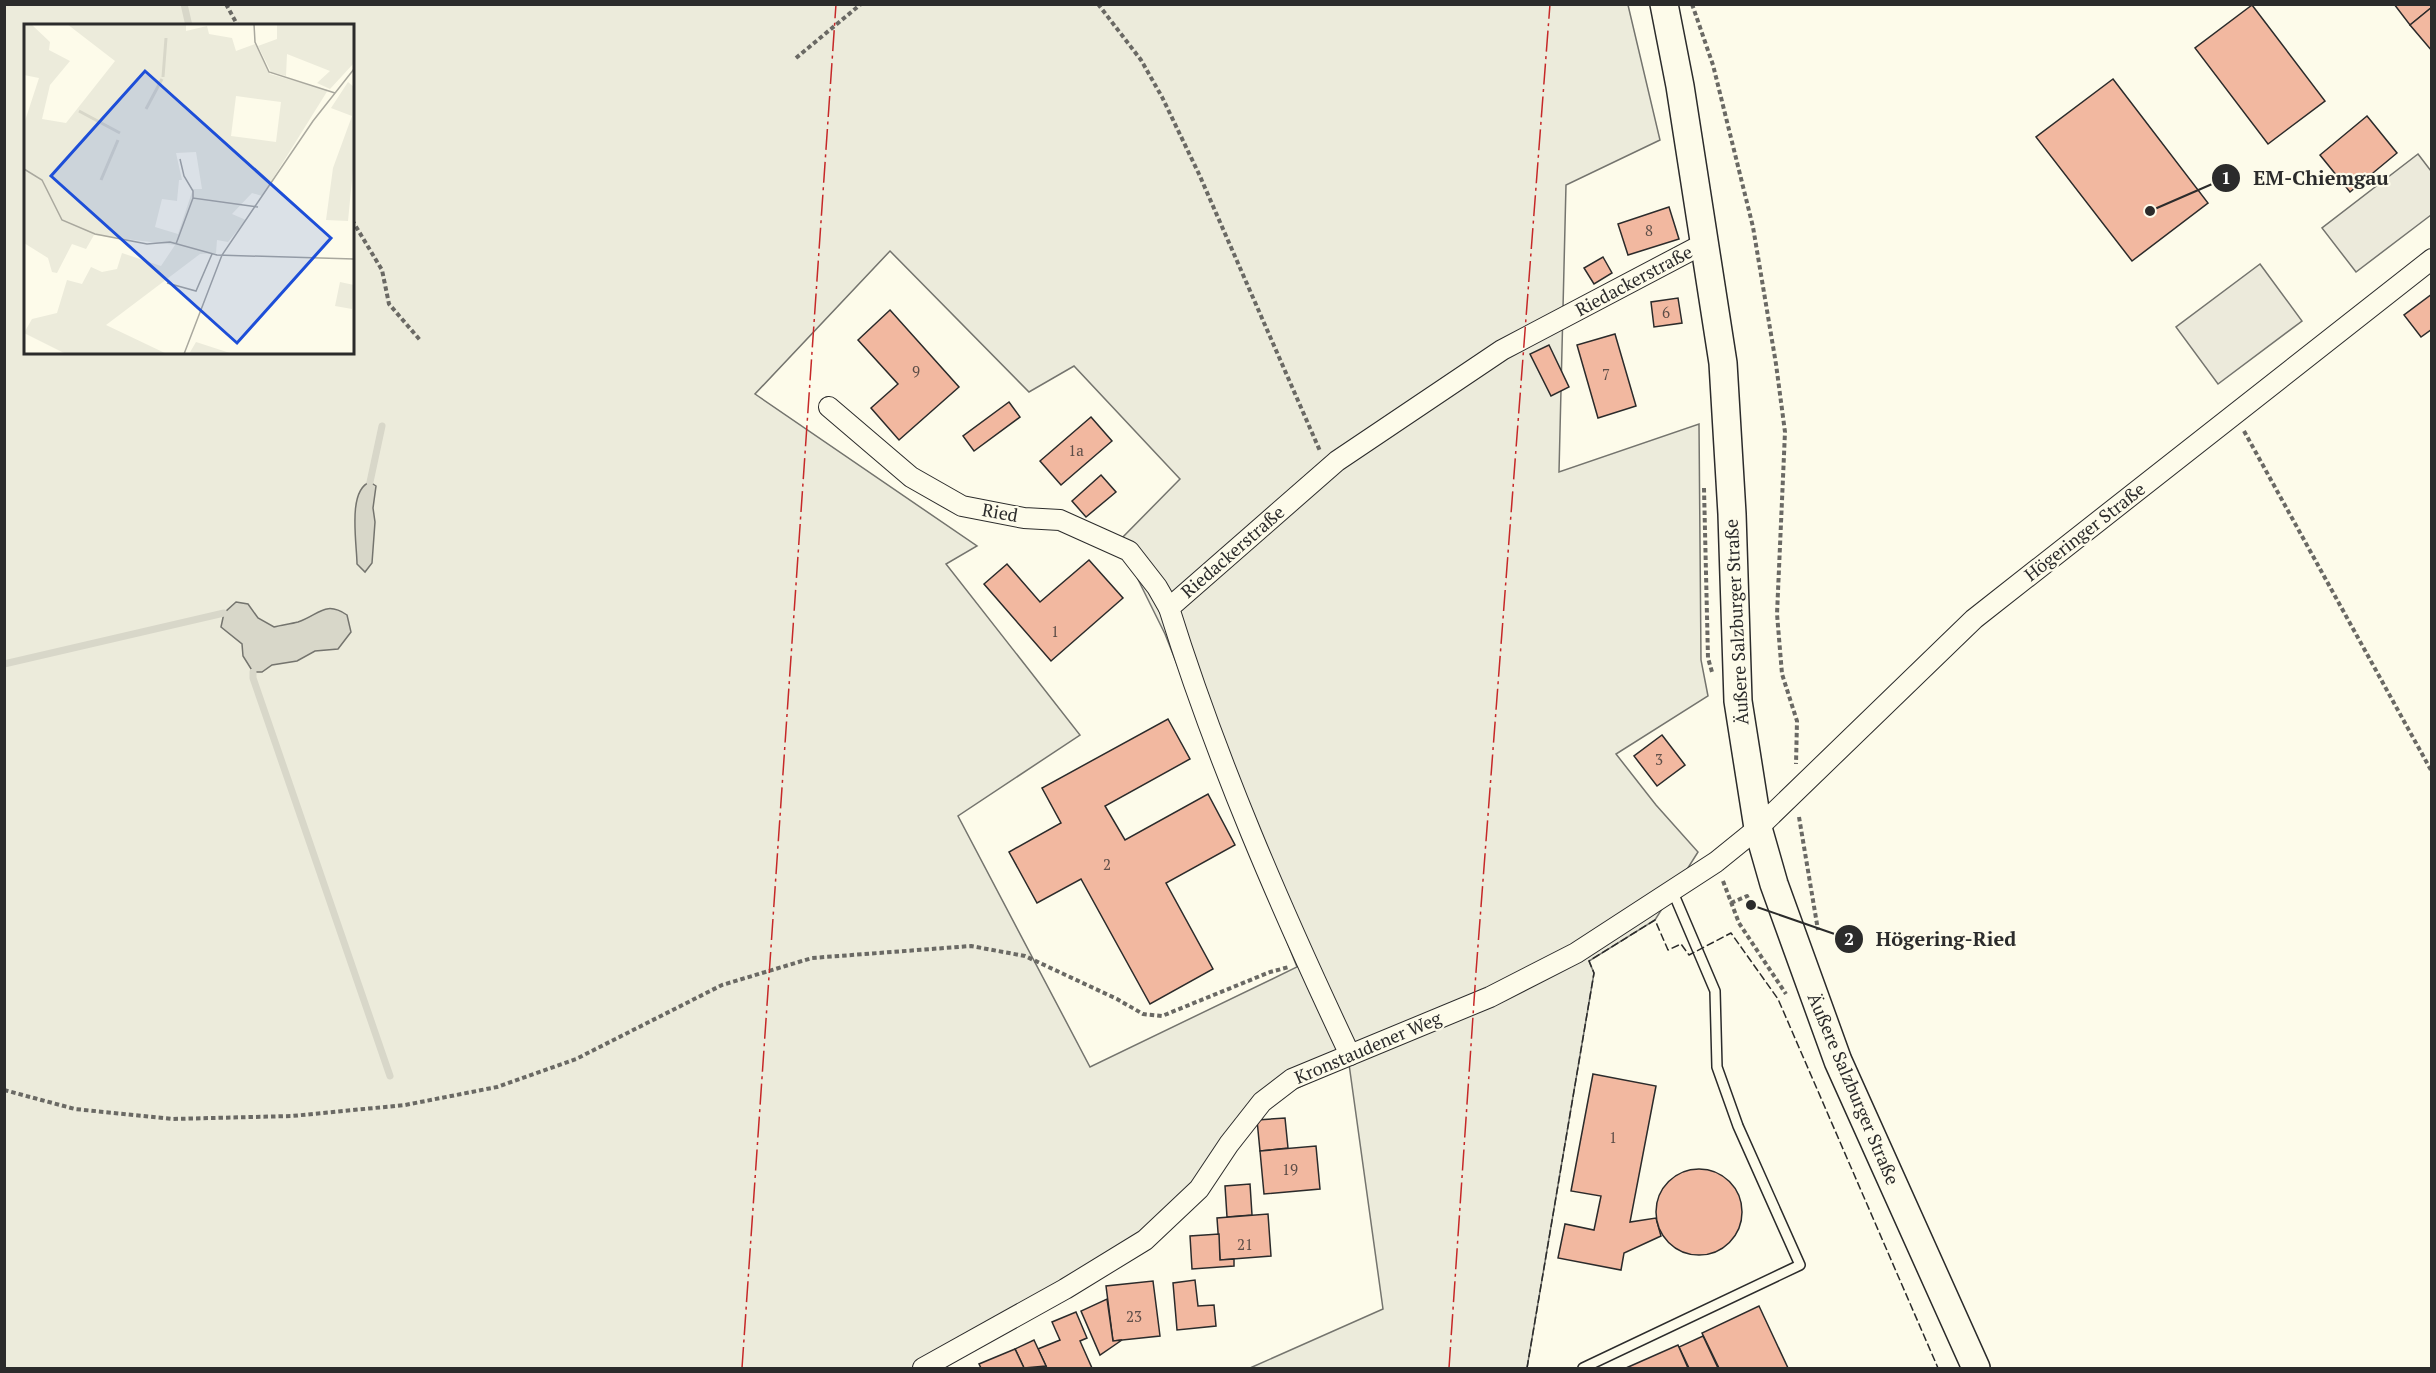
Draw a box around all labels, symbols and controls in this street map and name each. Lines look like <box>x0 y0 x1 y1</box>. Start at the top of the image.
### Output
inset map <box>24 24 354 354</box>
callout: EM-Chiemgau <box>2211 159 2400 197</box>
text: EM-Chiemgau <box>2253 164 2389 191</box>
text: 1 <box>2221 165 2231 189</box>
house number: 8 <box>1645 220 1653 240</box>
street label: Riedackerstraße <box>1571 239 1696 321</box>
house number: 6 <box>1662 302 1670 322</box>
house number: 9 <box>912 361 920 381</box>
house number: 7 <box>1602 364 1610 384</box>
house number: 1a <box>1068 440 1084 460</box>
street label: Högeringer Straße <box>2019 476 2150 586</box>
street label: Ried <box>980 497 1020 527</box>
street label: Riedackerstraße <box>1176 500 1289 603</box>
street label: Äußere Salzburger Straße <box>1719 518 1753 726</box>
house number: 1 <box>1051 621 1059 641</box>
house number: 3 <box>1655 749 1663 769</box>
house number: 2 <box>1103 854 1111 874</box>
callout: Högering-Ried <box>1834 920 2028 958</box>
text: Högering-Ried <box>1876 925 2016 952</box>
text: 2 <box>1844 926 1854 950</box>
street label: Äußere Salzburger Straße <box>1803 989 1905 1188</box>
street label: Kronstaudener Weg <box>1291 1005 1445 1089</box>
house number: 1 <box>1609 1127 1617 1147</box>
house number: 19 <box>1282 1159 1298 1179</box>
house number: 21 <box>1237 1234 1253 1254</box>
house number: 23 <box>1126 1306 1142 1326</box>

